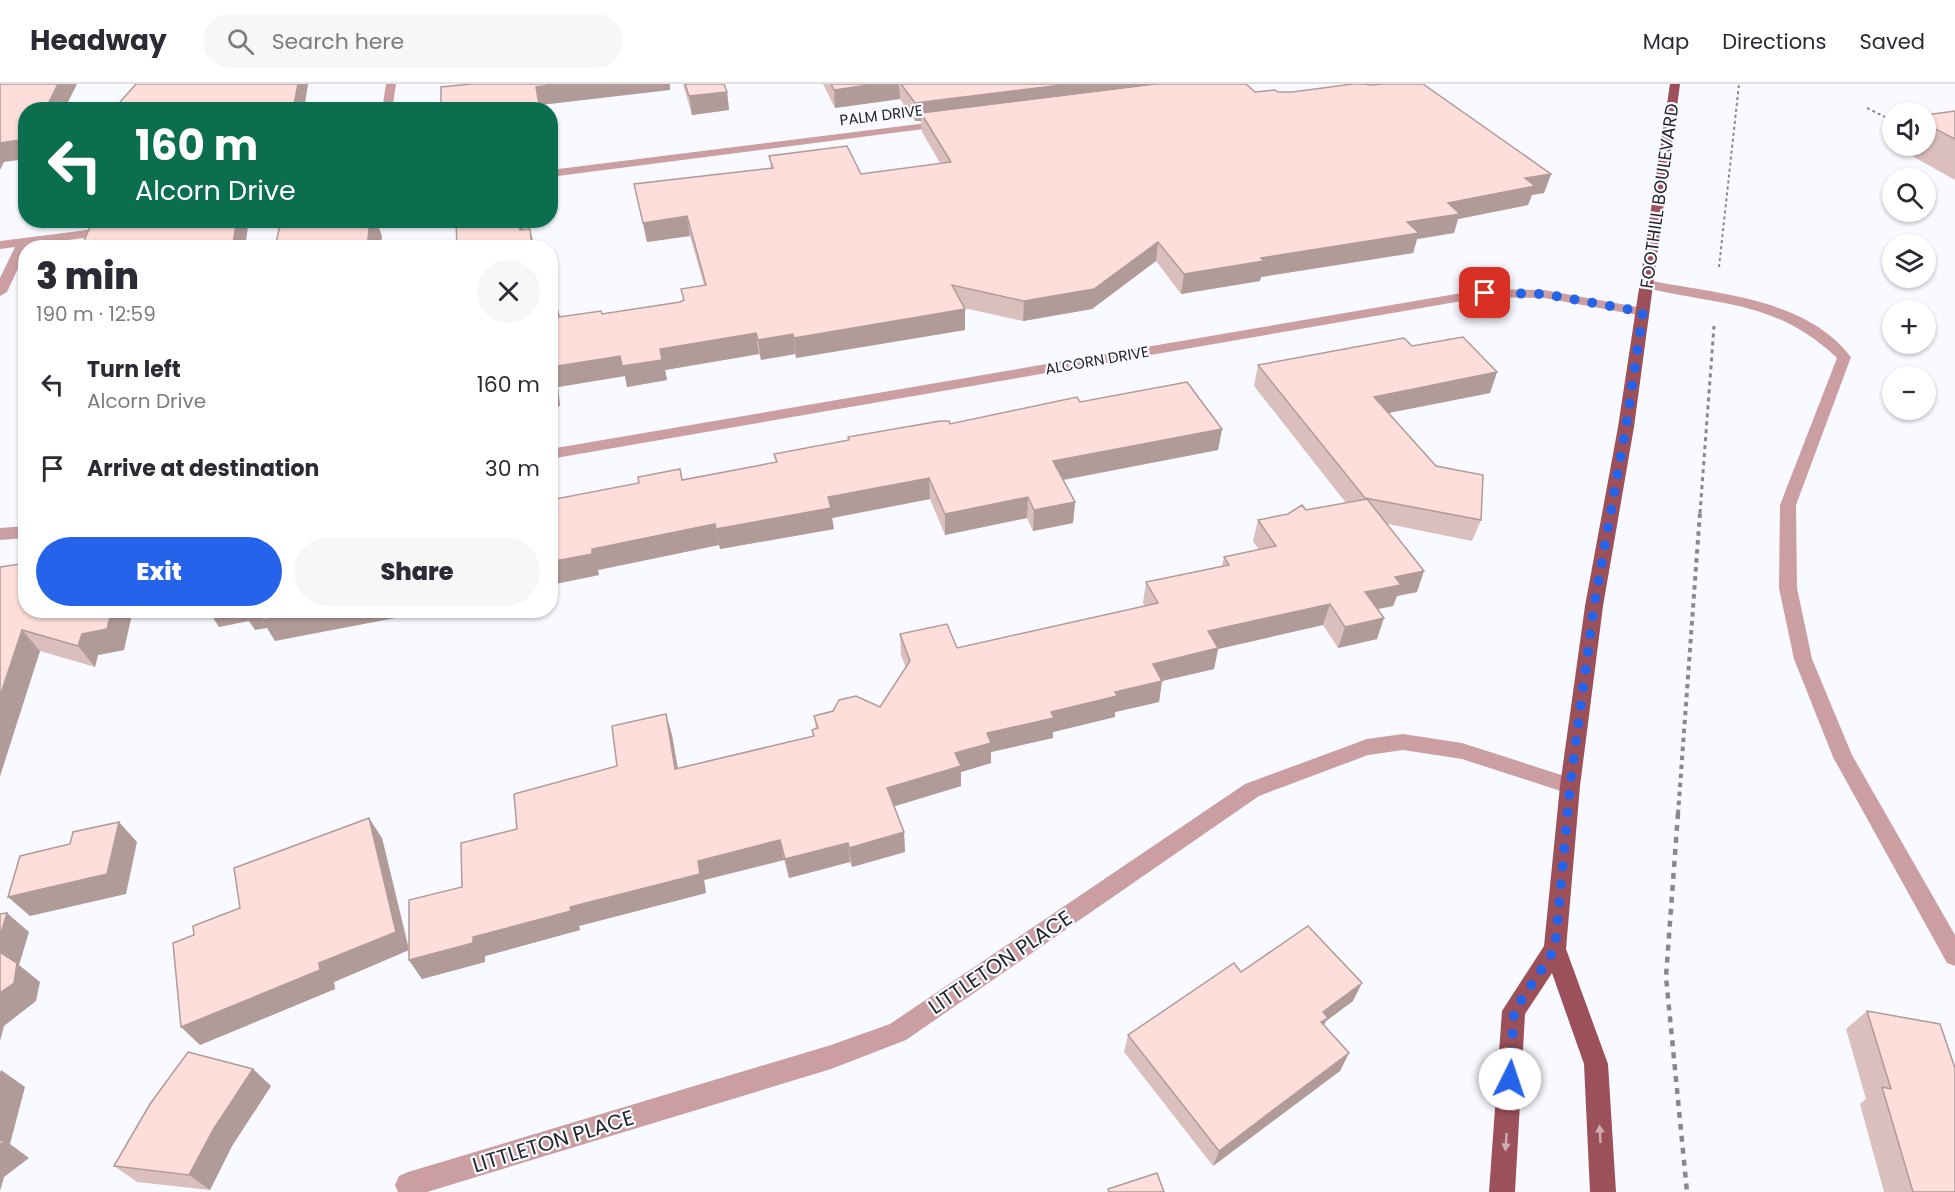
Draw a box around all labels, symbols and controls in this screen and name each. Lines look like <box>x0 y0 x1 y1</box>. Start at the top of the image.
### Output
search box <box>203 14 623 68</box>
text: Headway <box>30 21 167 60</box>
icon: search <box>224 25 257 58</box>
text: Search here <box>272 26 404 57</box>
text: Map <box>1643 27 1689 56</box>
text: Directions <box>1722 27 1826 56</box>
text: Saved <box>1859 27 1925 56</box>
street label: PALM DRIVE <box>838 99 924 131</box>
street label: FOOTHILL BOULEVARD <box>1634 102 1684 290</box>
map controls <box>1882 102 1936 420</box>
button: sound <box>1882 102 1936 156</box>
text: 160 m <box>135 116 258 175</box>
icon: left <box>36 126 114 204</box>
button: search <box>1882 168 1936 222</box>
text: Alcorn Drive <box>135 172 296 209</box>
button: layers <box>1882 234 1936 288</box>
text: 3 min <box>36 251 139 302</box>
button: close <box>477 260 540 323</box>
pin <box>1459 267 1510 318</box>
icon: arrive <box>1468 276 1501 309</box>
text: 190 m · 12:59 <box>36 300 156 328</box>
button: + <box>1882 300 1936 354</box>
street label: ALCORN DRIVE <box>1044 341 1150 379</box>
text: Turn left <box>87 354 181 385</box>
button: − <box>1882 366 1936 420</box>
icon: left <box>36 368 69 401</box>
text: 160 m <box>477 369 540 400</box>
text: Alcorn Drive <box>87 387 206 415</box>
icon: arrive <box>36 452 69 485</box>
text: Arrive at destination <box>87 453 319 484</box>
text: 30 m <box>485 453 540 484</box>
button: Exit <box>36 537 282 606</box>
button: Share <box>294 537 540 606</box>
street label: LITTLETON PLACE <box>922 903 1078 1021</box>
position arrow <box>1478 1047 1542 1111</box>
street label: LITTLETON PLACE <box>469 1103 637 1179</box>
one-way arrow <box>1595 1124 1604 1143</box>
one-way arrow <box>1501 1133 1510 1152</box>

